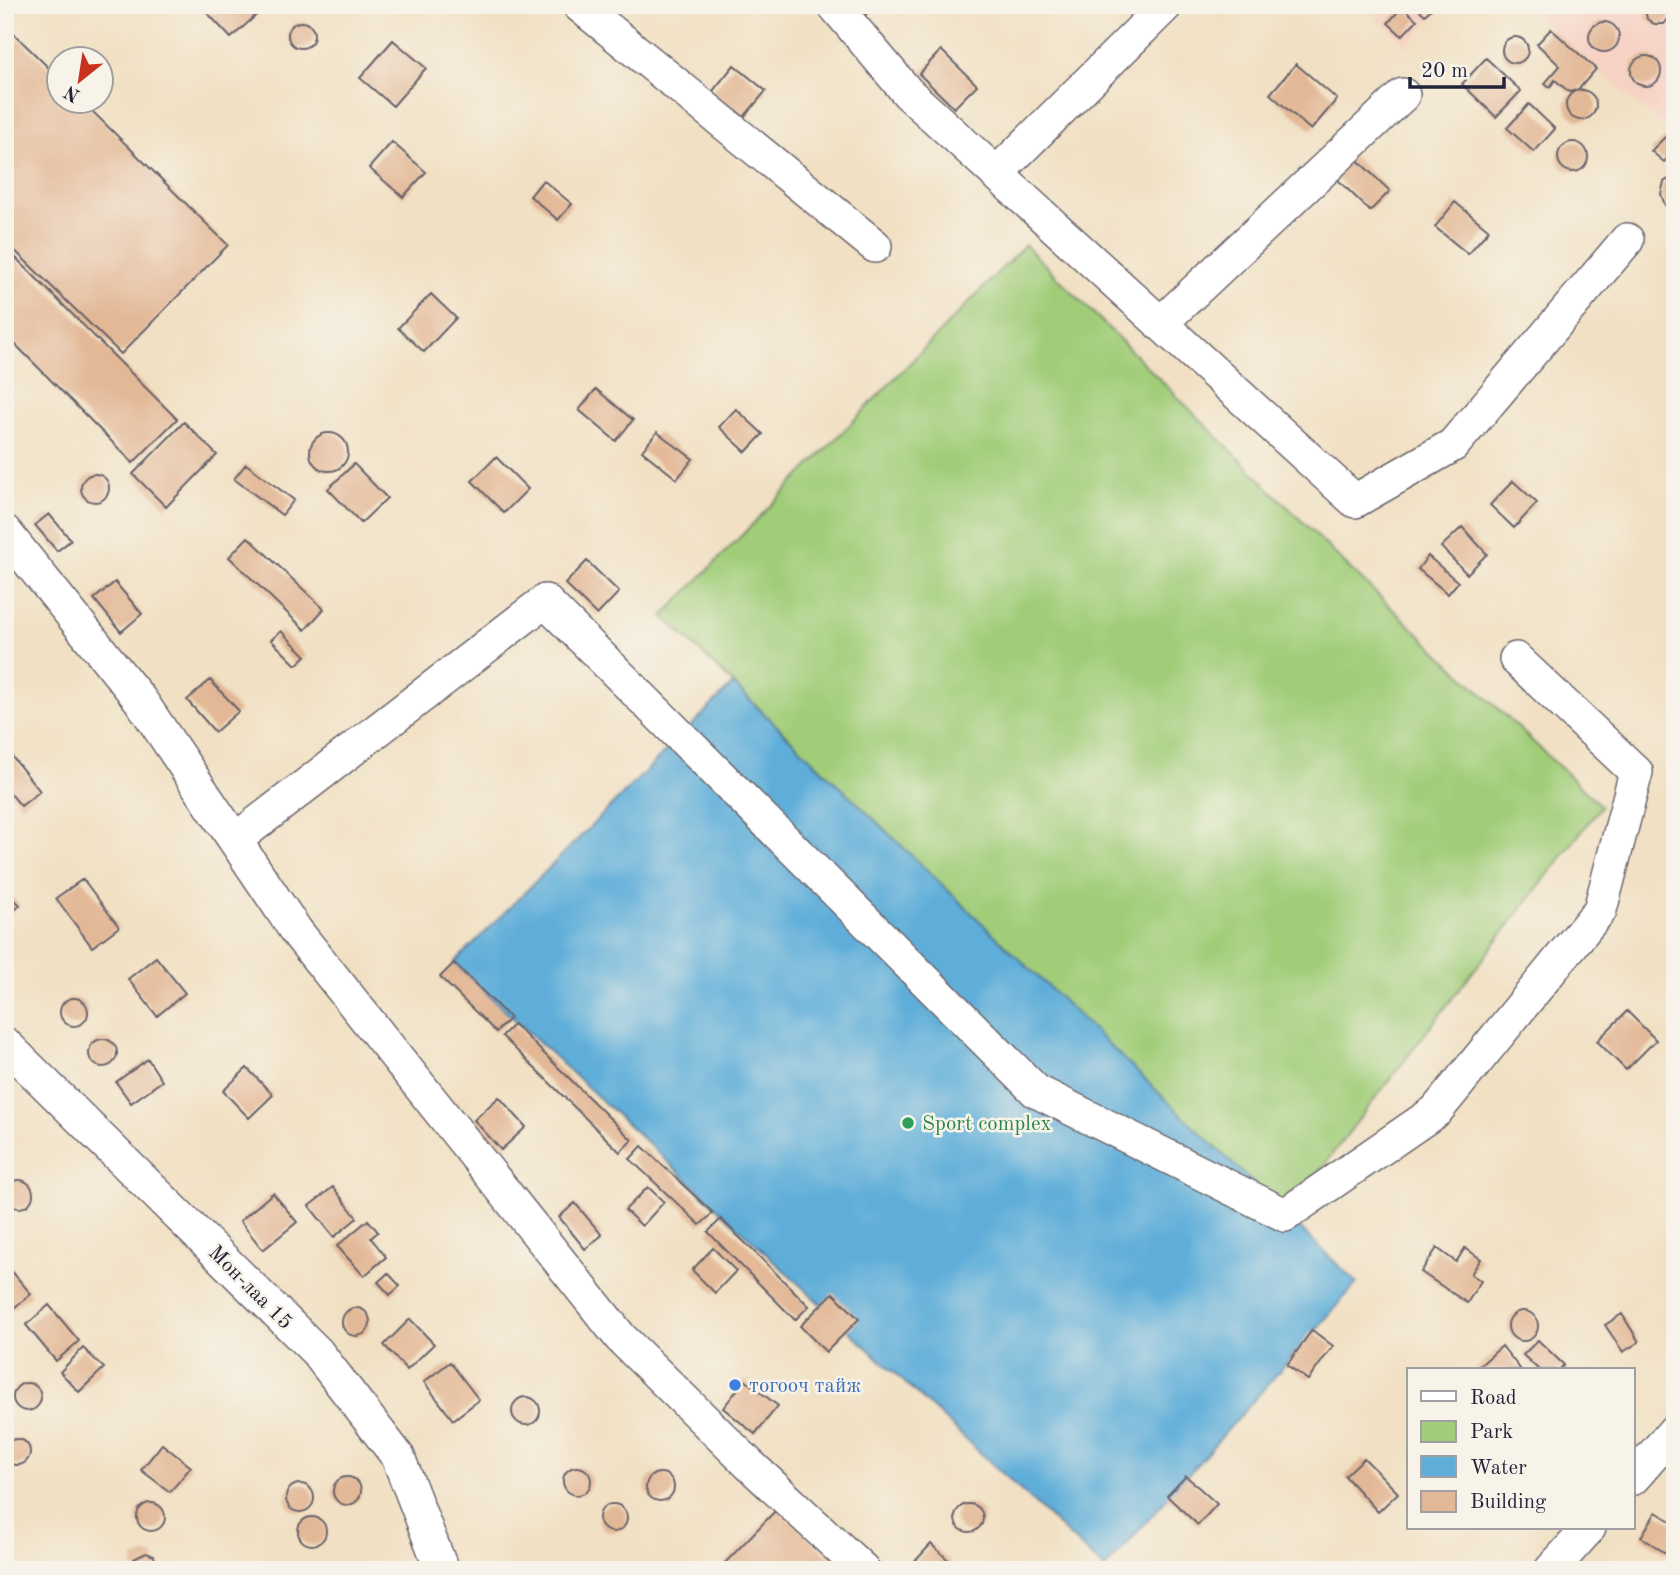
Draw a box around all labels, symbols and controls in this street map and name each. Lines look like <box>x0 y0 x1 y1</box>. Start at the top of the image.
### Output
north arrow <box>46 46 116 116</box>
scale bar <box>1410 46 1505 90</box>
text: 20 m <box>1421 61 1468 82</box>
text: N <box>61 80 84 104</box>
place label: Sport complex <box>922 1114 1052 1135</box>
marker: Sport complex <box>900 1115 916 1131</box>
street label: Мон-лаа 15 <box>204 1242 296 1334</box>
legend <box>1407 1368 1634 1530</box>
place label: тогооч тайж <box>749 1376 861 1397</box>
marker: тогооч тайж <box>727 1377 743 1393</box>
text: Road <box>1470 1388 1517 1409</box>
text: Park <box>1470 1422 1513 1443</box>
text: Water <box>1470 1458 1527 1479</box>
text: Building <box>1470 1492 1547 1513</box>

